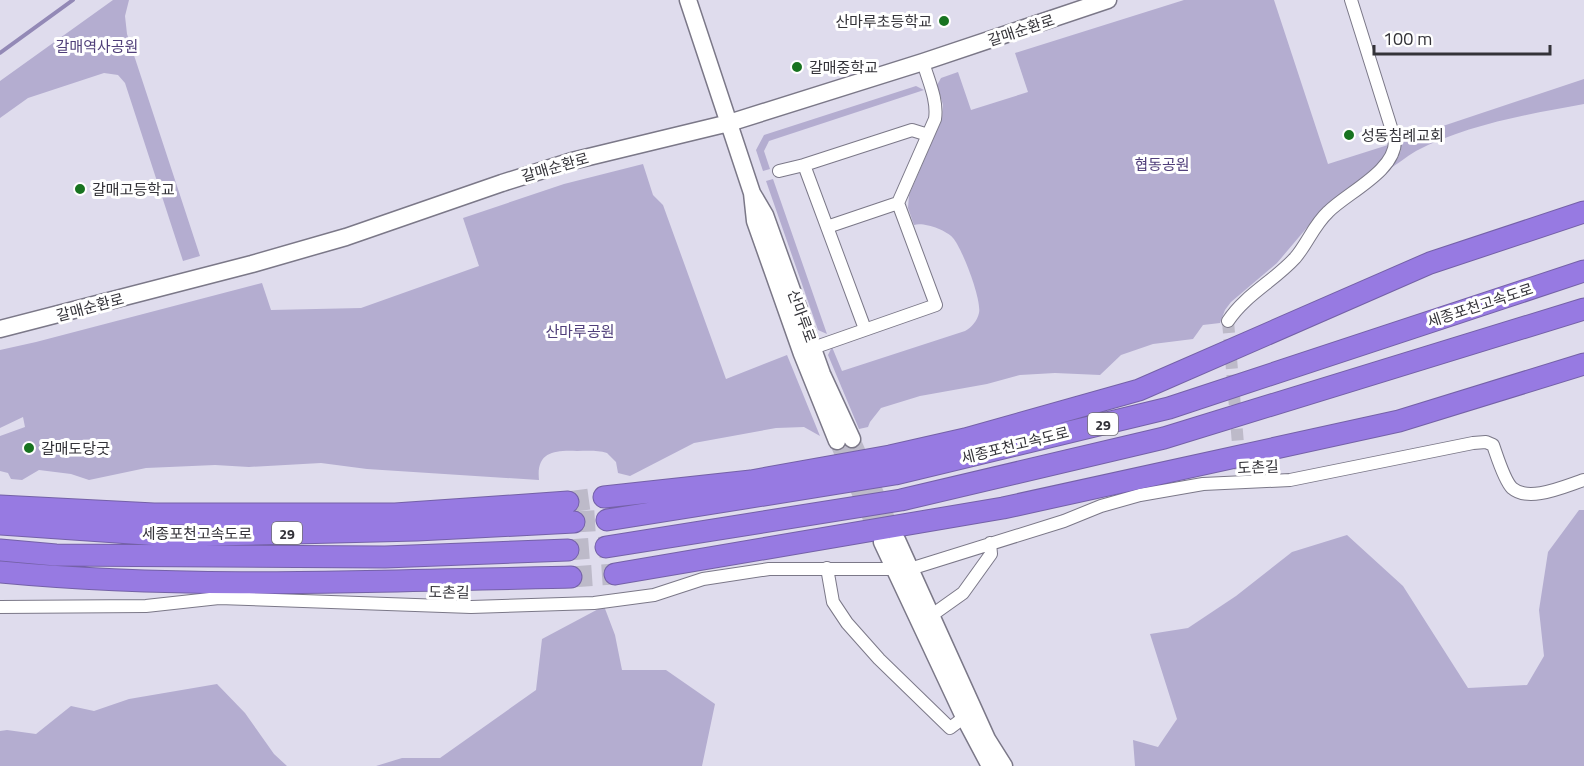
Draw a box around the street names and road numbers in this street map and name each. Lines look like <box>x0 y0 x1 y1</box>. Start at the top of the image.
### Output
street label: 갈매순환로 <box>985 8 1057 52</box>
street label: 갈매순환로 <box>519 146 591 188</box>
street label: 세종포천고속도로 <box>1424 277 1536 333</box>
street label: 산마루로 <box>782 286 822 346</box>
street label: 갈매순환로 <box>54 287 126 327</box>
road number: 29 <box>1088 413 1118 435</box>
street label: 세종포천고속도로 <box>959 420 1071 470</box>
street label: 도촌길 <box>1237 454 1279 480</box>
street label: 세종포천고속도로 <box>142 522 252 545</box>
road number: 29 <box>272 522 302 544</box>
street label: 도촌길 <box>428 580 470 604</box>

